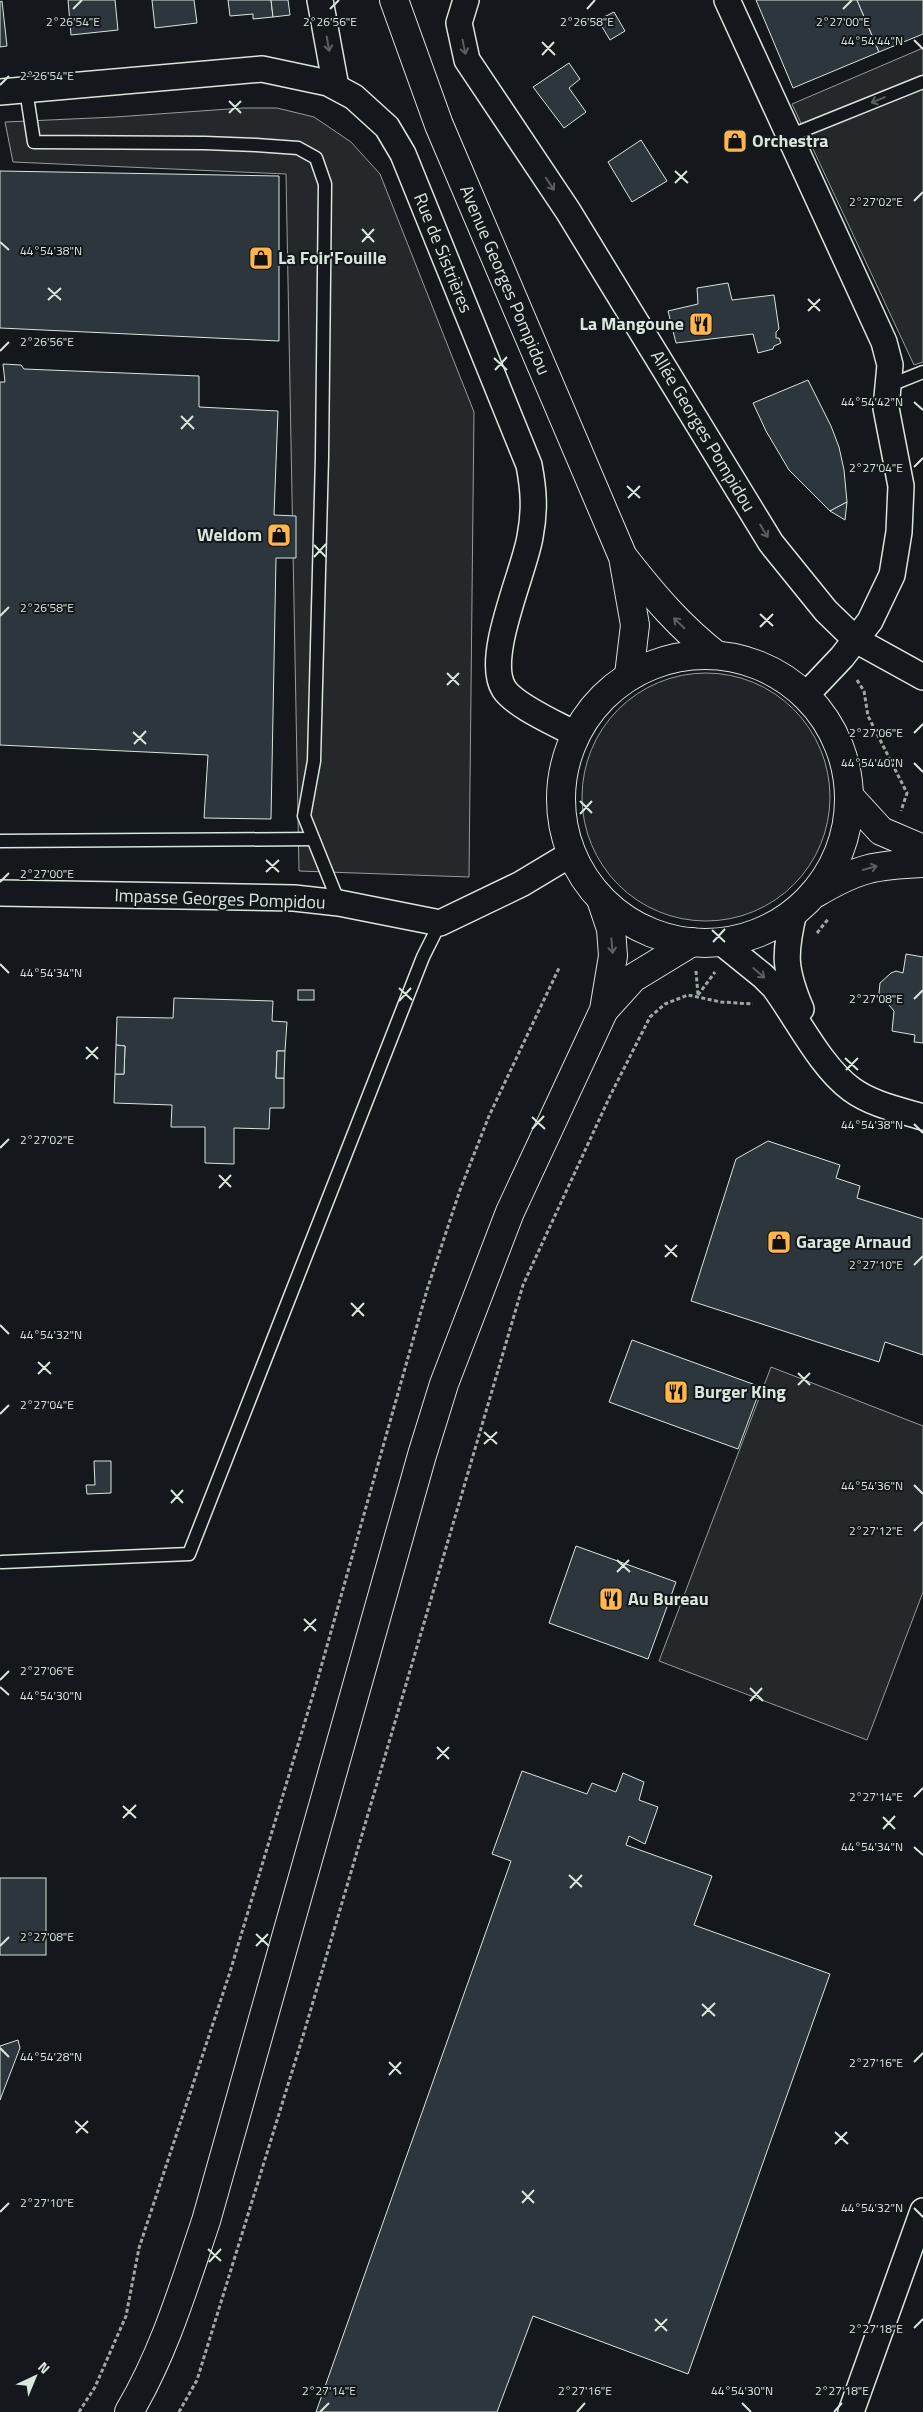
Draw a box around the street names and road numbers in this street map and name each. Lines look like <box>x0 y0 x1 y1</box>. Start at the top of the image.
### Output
street label: Avenue Georges Pompidou <box>453 181 558 379</box>
street label: Rue de Sistrières <box>407 189 480 317</box>
street label: Allée Georges Pompidou <box>644 345 763 517</box>
street label: Impasse Georges Pompidou <box>114 881 326 916</box>

